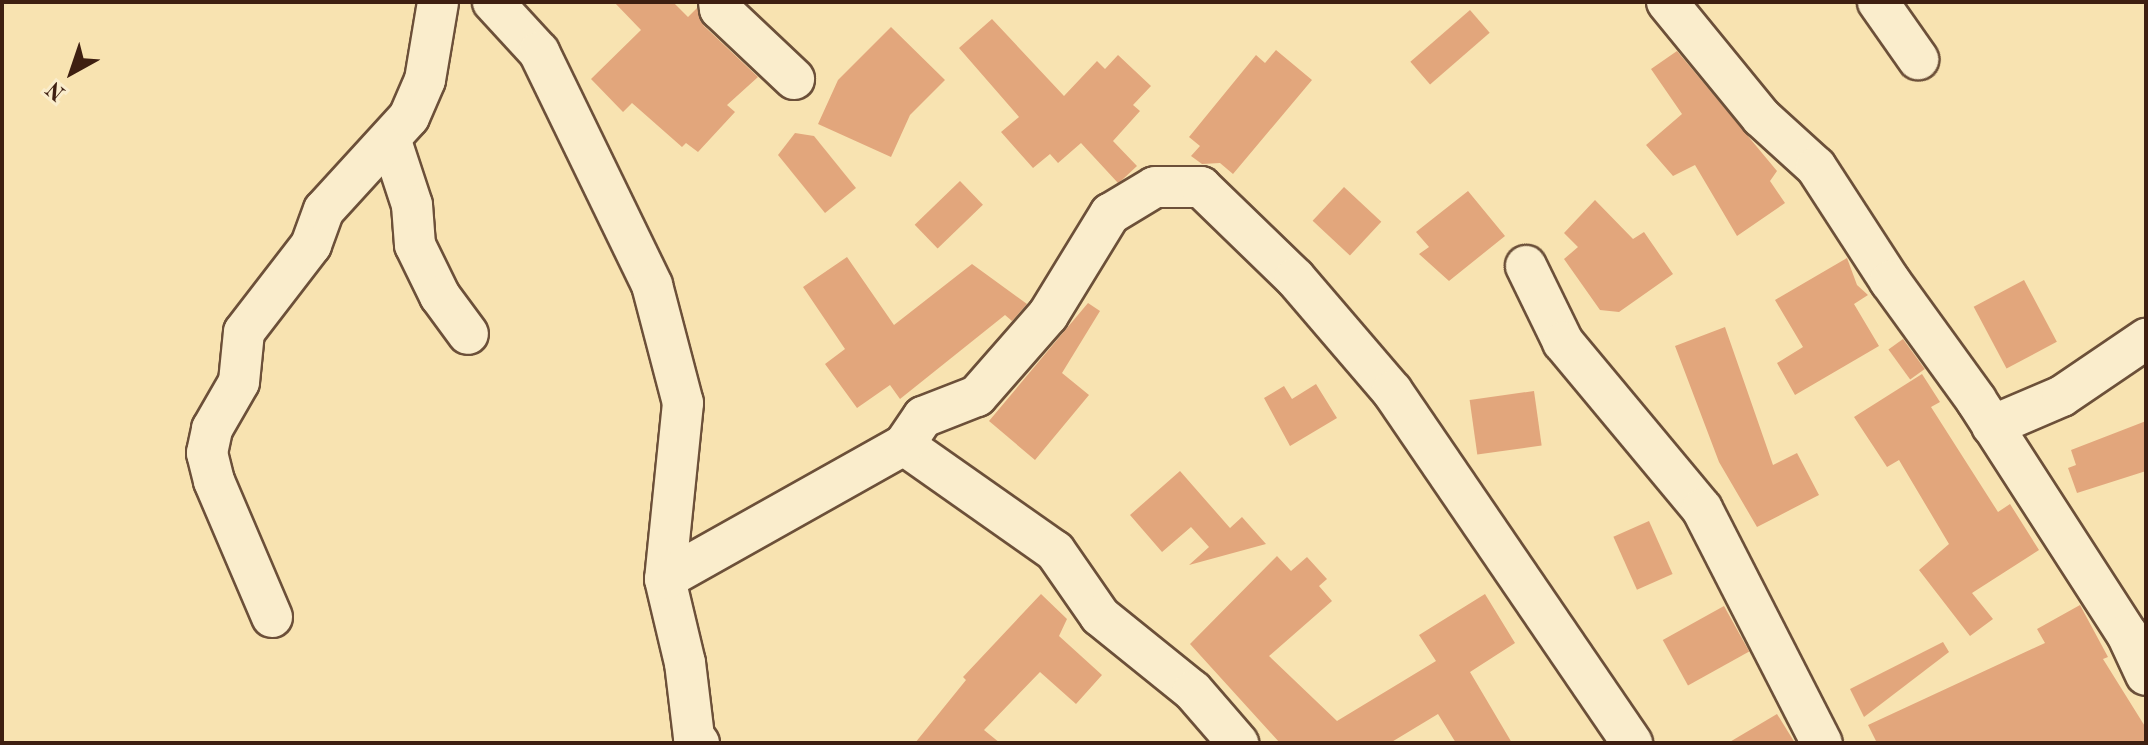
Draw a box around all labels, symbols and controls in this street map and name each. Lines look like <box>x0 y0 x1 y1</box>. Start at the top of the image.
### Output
north arrow <box>32 32 112 112</box>
text: N <box>43 77 70 104</box>

